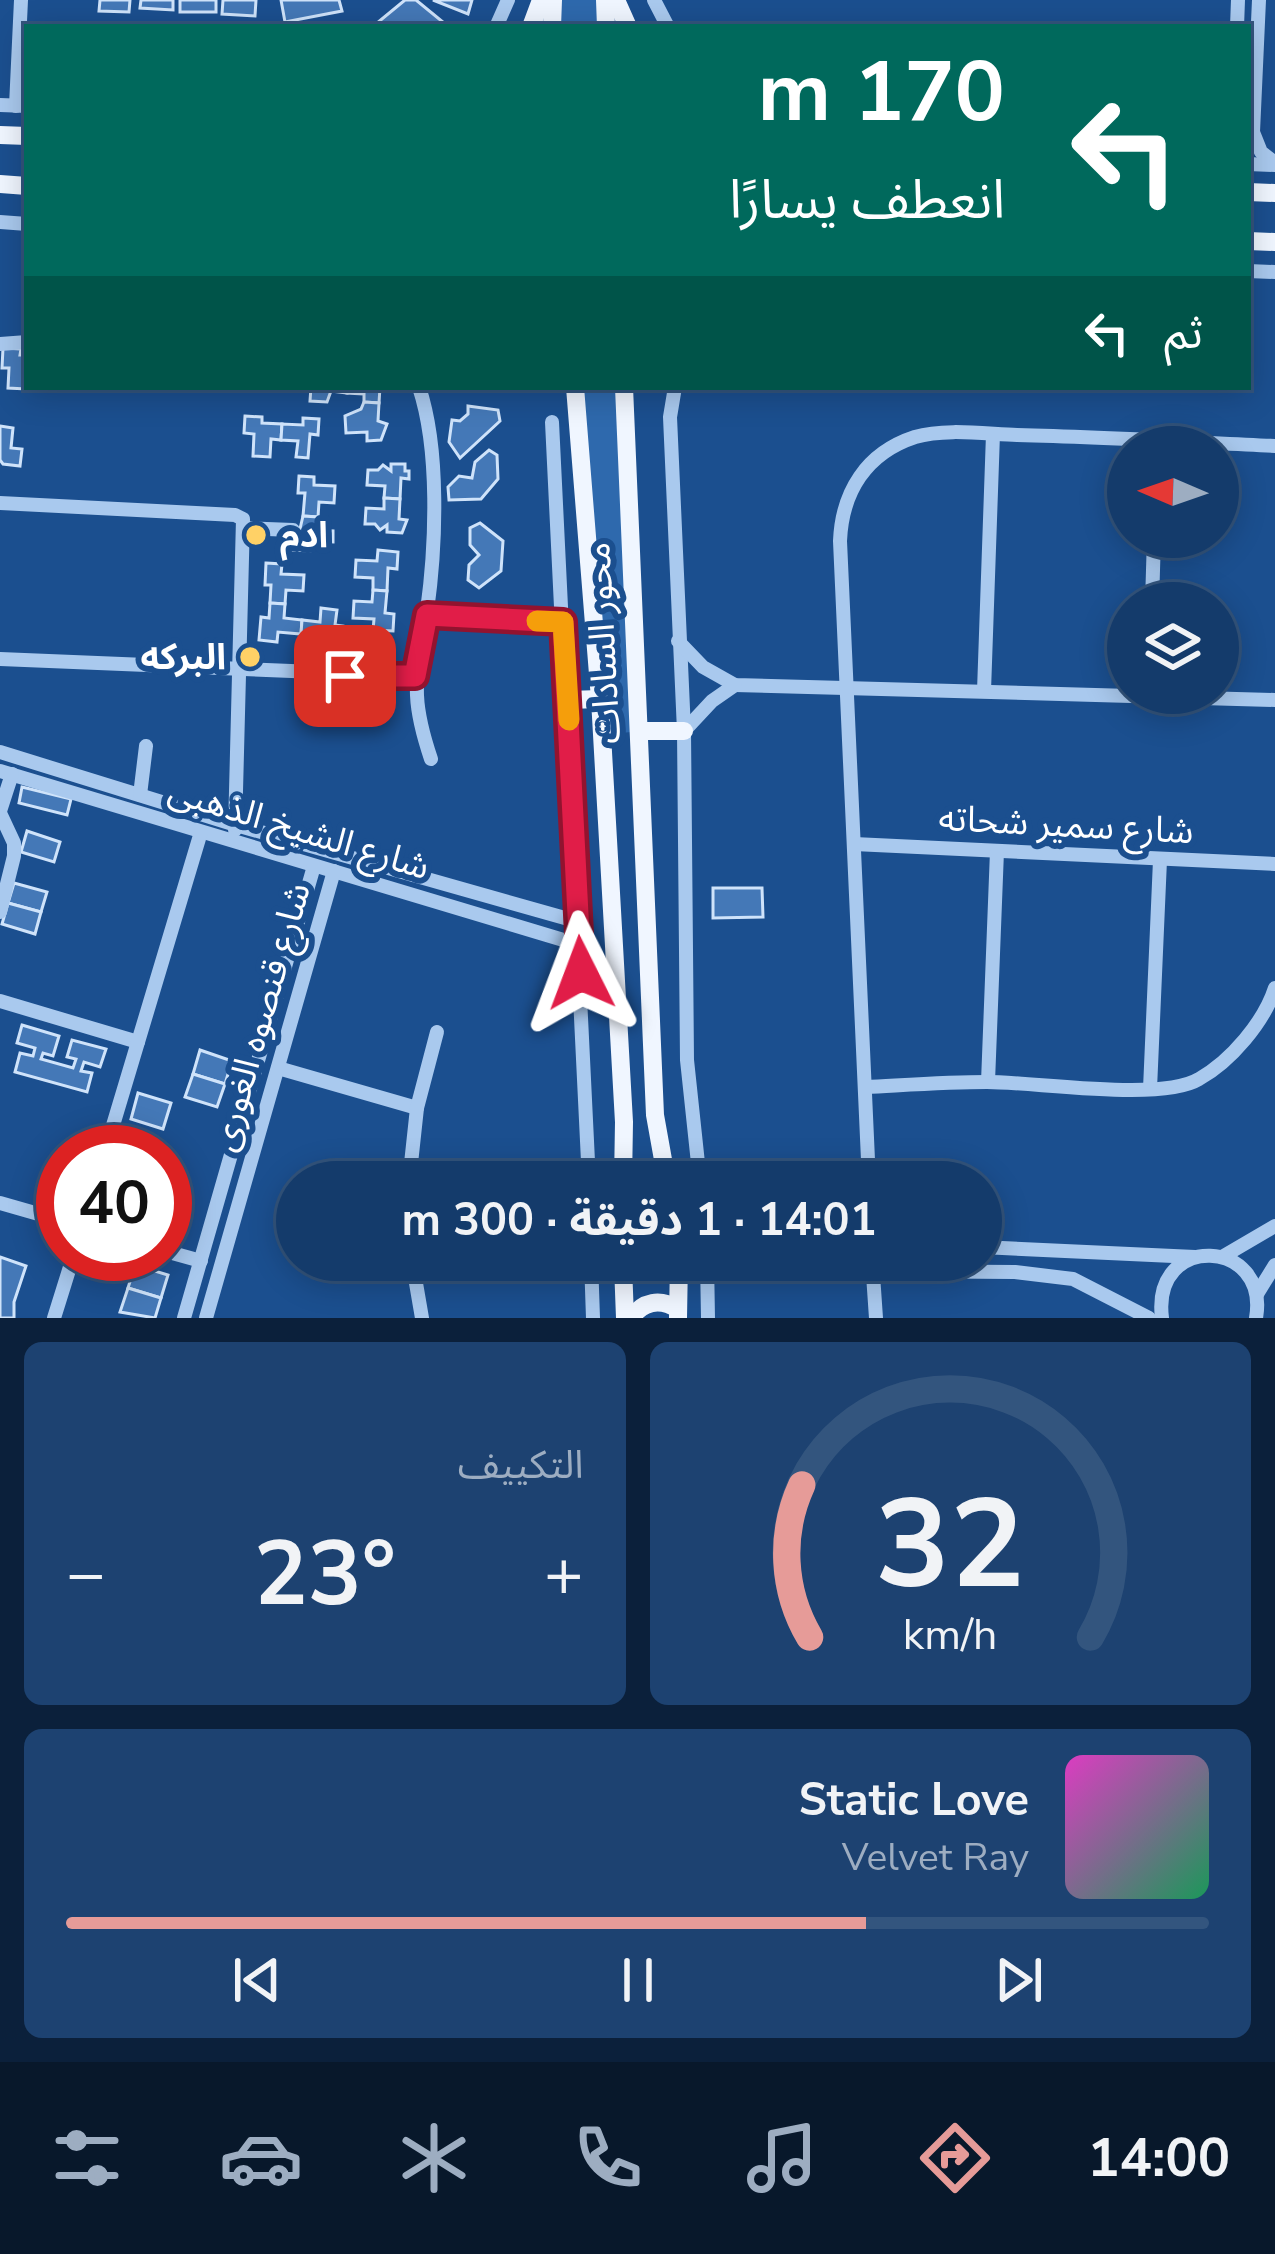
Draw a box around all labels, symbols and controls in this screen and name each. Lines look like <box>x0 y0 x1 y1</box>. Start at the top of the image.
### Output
text: 170 m <box>757 35 1005 150</box>
icon: left <box>1047 72 1203 228</box>
text: انعطف يسارًا <box>729 163 1005 237</box>
icon: left <box>1074 300 1140 366</box>
text: ثم <box>1164 303 1203 364</box>
north arrow <box>1107 426 1239 558</box>
map controls <box>1107 426 1239 714</box>
place label: ادم <box>280 511 328 561</box>
marker: ادم <box>243 522 269 548</box>
street label: محور السادات <box>573 541 633 745</box>
button: layers <box>1107 582 1239 714</box>
pin <box>294 625 396 727</box>
place label: البركه <box>141 633 226 682</box>
icon: arrive <box>312 643 378 709</box>
marker: البركه <box>237 644 263 670</box>
street label: شارع الشيخ الذهبى <box>162 766 436 893</box>
street label: شارع سمير شحاته <box>937 794 1195 857</box>
street label: شارع قنصوه الغورى <box>199 877 324 1157</box>
position arrow <box>518 910 644 1036</box>
speed limit sign: 40 <box>36 1125 192 1281</box>
text: 14:01 · 1 دقيقة · 300 m <box>401 1190 877 1251</box>
text: التكييف <box>458 1439 584 1492</box>
text: 32 <box>875 1460 1025 1630</box>
text: 23° <box>254 1513 396 1636</box>
text: − <box>66 1529 106 1619</box>
text: + <box>544 1529 584 1619</box>
text: km/h <box>903 1605 998 1663</box>
text: Static Love <box>799 1770 1029 1831</box>
text: Velvet Ray <box>842 1831 1029 1884</box>
icon: previous <box>224 1947 290 2013</box>
icon: pause <box>605 1947 671 2013</box>
icon: next <box>986 1947 1052 2013</box>
icon: filters <box>45 2116 129 2200</box>
icon: car <box>219 2116 303 2200</box>
icon: climate <box>392 2116 476 2200</box>
icon: phone <box>566 2116 650 2200</box>
icon: music <box>740 2116 824 2200</box>
icon: directions <box>913 2116 997 2200</box>
text: 14:00 <box>1087 2121 1230 2195</box>

